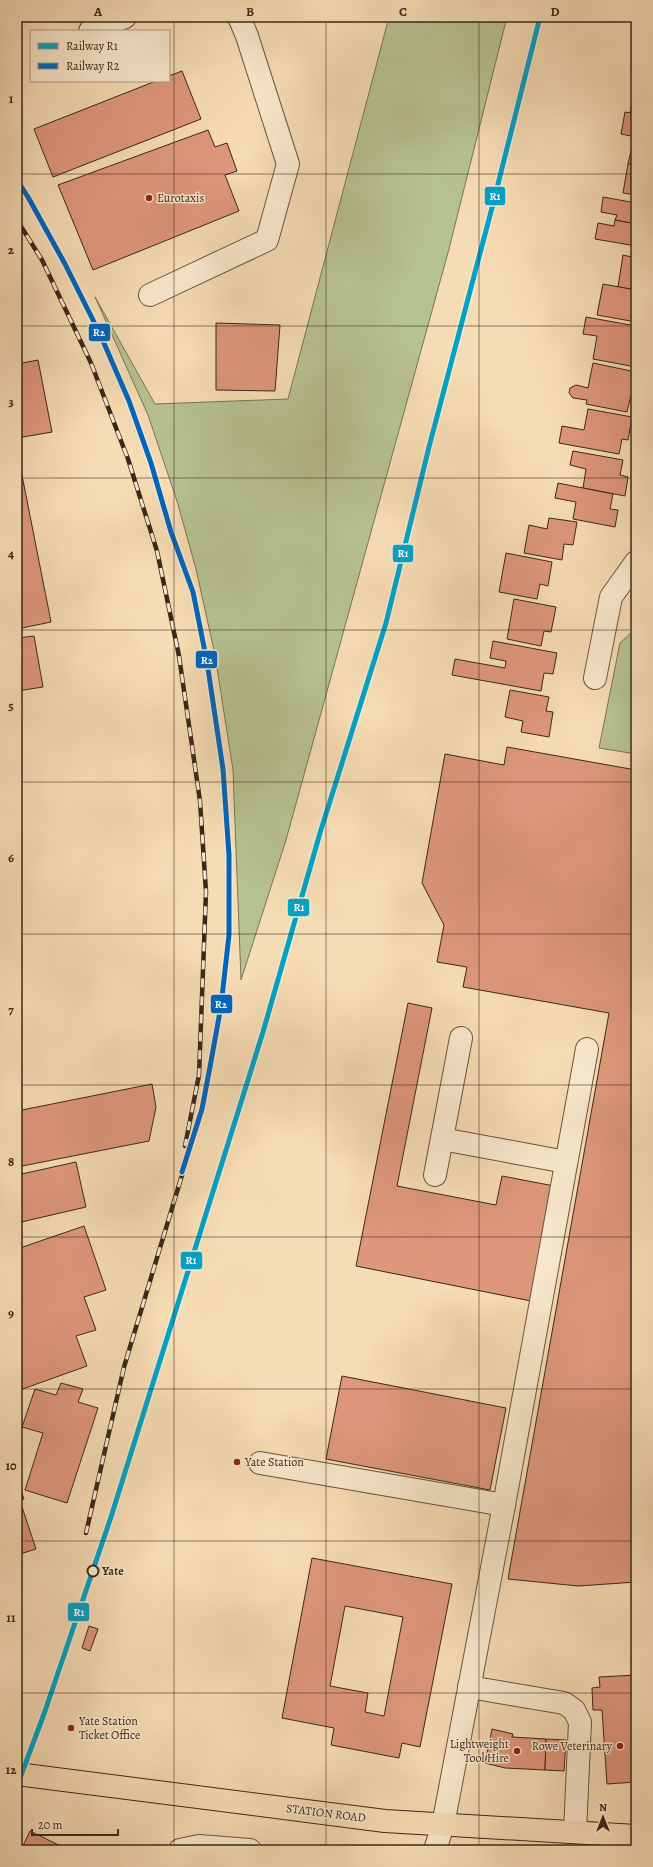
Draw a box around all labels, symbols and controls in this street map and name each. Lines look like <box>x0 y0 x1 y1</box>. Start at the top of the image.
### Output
text: A <box>93 3 103 20</box>
text: B <box>246 3 254 20</box>
text: C <box>399 3 407 20</box>
text: D <box>550 3 560 20</box>
legend <box>30 30 170 82</box>
text: Railway R1 <box>66 38 118 54</box>
text: Railway R2 <box>66 58 120 74</box>
text: 1 <box>9 90 14 107</box>
line badge: R1 <box>484 186 506 206</box>
text: R1 <box>490 189 501 204</box>
place label: Eurotaxis <box>157 190 204 206</box>
marker: Eurotaxis <box>144 193 154 203</box>
text: 2 <box>8 241 15 258</box>
line badge: R2 <box>88 323 111 342</box>
text: R2 <box>93 325 106 340</box>
text: 3 <box>8 393 14 410</box>
line badge: R1 <box>392 544 414 563</box>
text: 4 <box>8 545 14 562</box>
text: R1 <box>398 546 409 561</box>
line badge: R2 <box>195 650 218 669</box>
text: R2 <box>201 653 214 668</box>
text: 5 <box>8 697 14 714</box>
text: 6 <box>8 849 14 866</box>
line badge: R1 <box>287 898 310 917</box>
text: R1 <box>294 900 305 915</box>
line badge: R2 <box>210 994 233 1014</box>
text: R2 <box>215 997 228 1012</box>
text: 7 <box>8 1001 14 1018</box>
text: 8 <box>8 1153 14 1170</box>
line badge: R1 <box>180 1251 203 1270</box>
text: R1 <box>186 1253 197 1268</box>
text: 9 <box>8 1305 14 1322</box>
place label: Yate Station <box>244 1454 304 1470</box>
text: 10 <box>5 1457 17 1474</box>
marker: Yate Station <box>232 1457 242 1467</box>
place label: Yate <box>101 1563 124 1579</box>
marker: Yate <box>86 1564 100 1578</box>
line badge: R1 <box>67 1602 90 1622</box>
text: R1 <box>74 1605 85 1620</box>
text: 11 <box>6 1609 16 1626</box>
place label: Yate Station Ticket Office <box>78 1713 140 1743</box>
marker: Yate Station Ticket Office <box>66 1723 76 1733</box>
place label: Lightweight Tool Hire <box>450 1736 509 1766</box>
place label: Rowe Veterinary <box>532 1738 613 1754</box>
marker: Rowe Veterinary <box>615 1741 625 1751</box>
marker: Lightweight Tool Hire <box>512 1746 522 1756</box>
text: 12 <box>6 1761 17 1778</box>
north arrow <box>583 1797 623 1837</box>
street label: STATION ROAD <box>285 1800 367 1826</box>
text: N <box>599 1800 607 1815</box>
scale bar <box>32 1811 118 1837</box>
text: 20 m <box>38 1817 62 1833</box>

